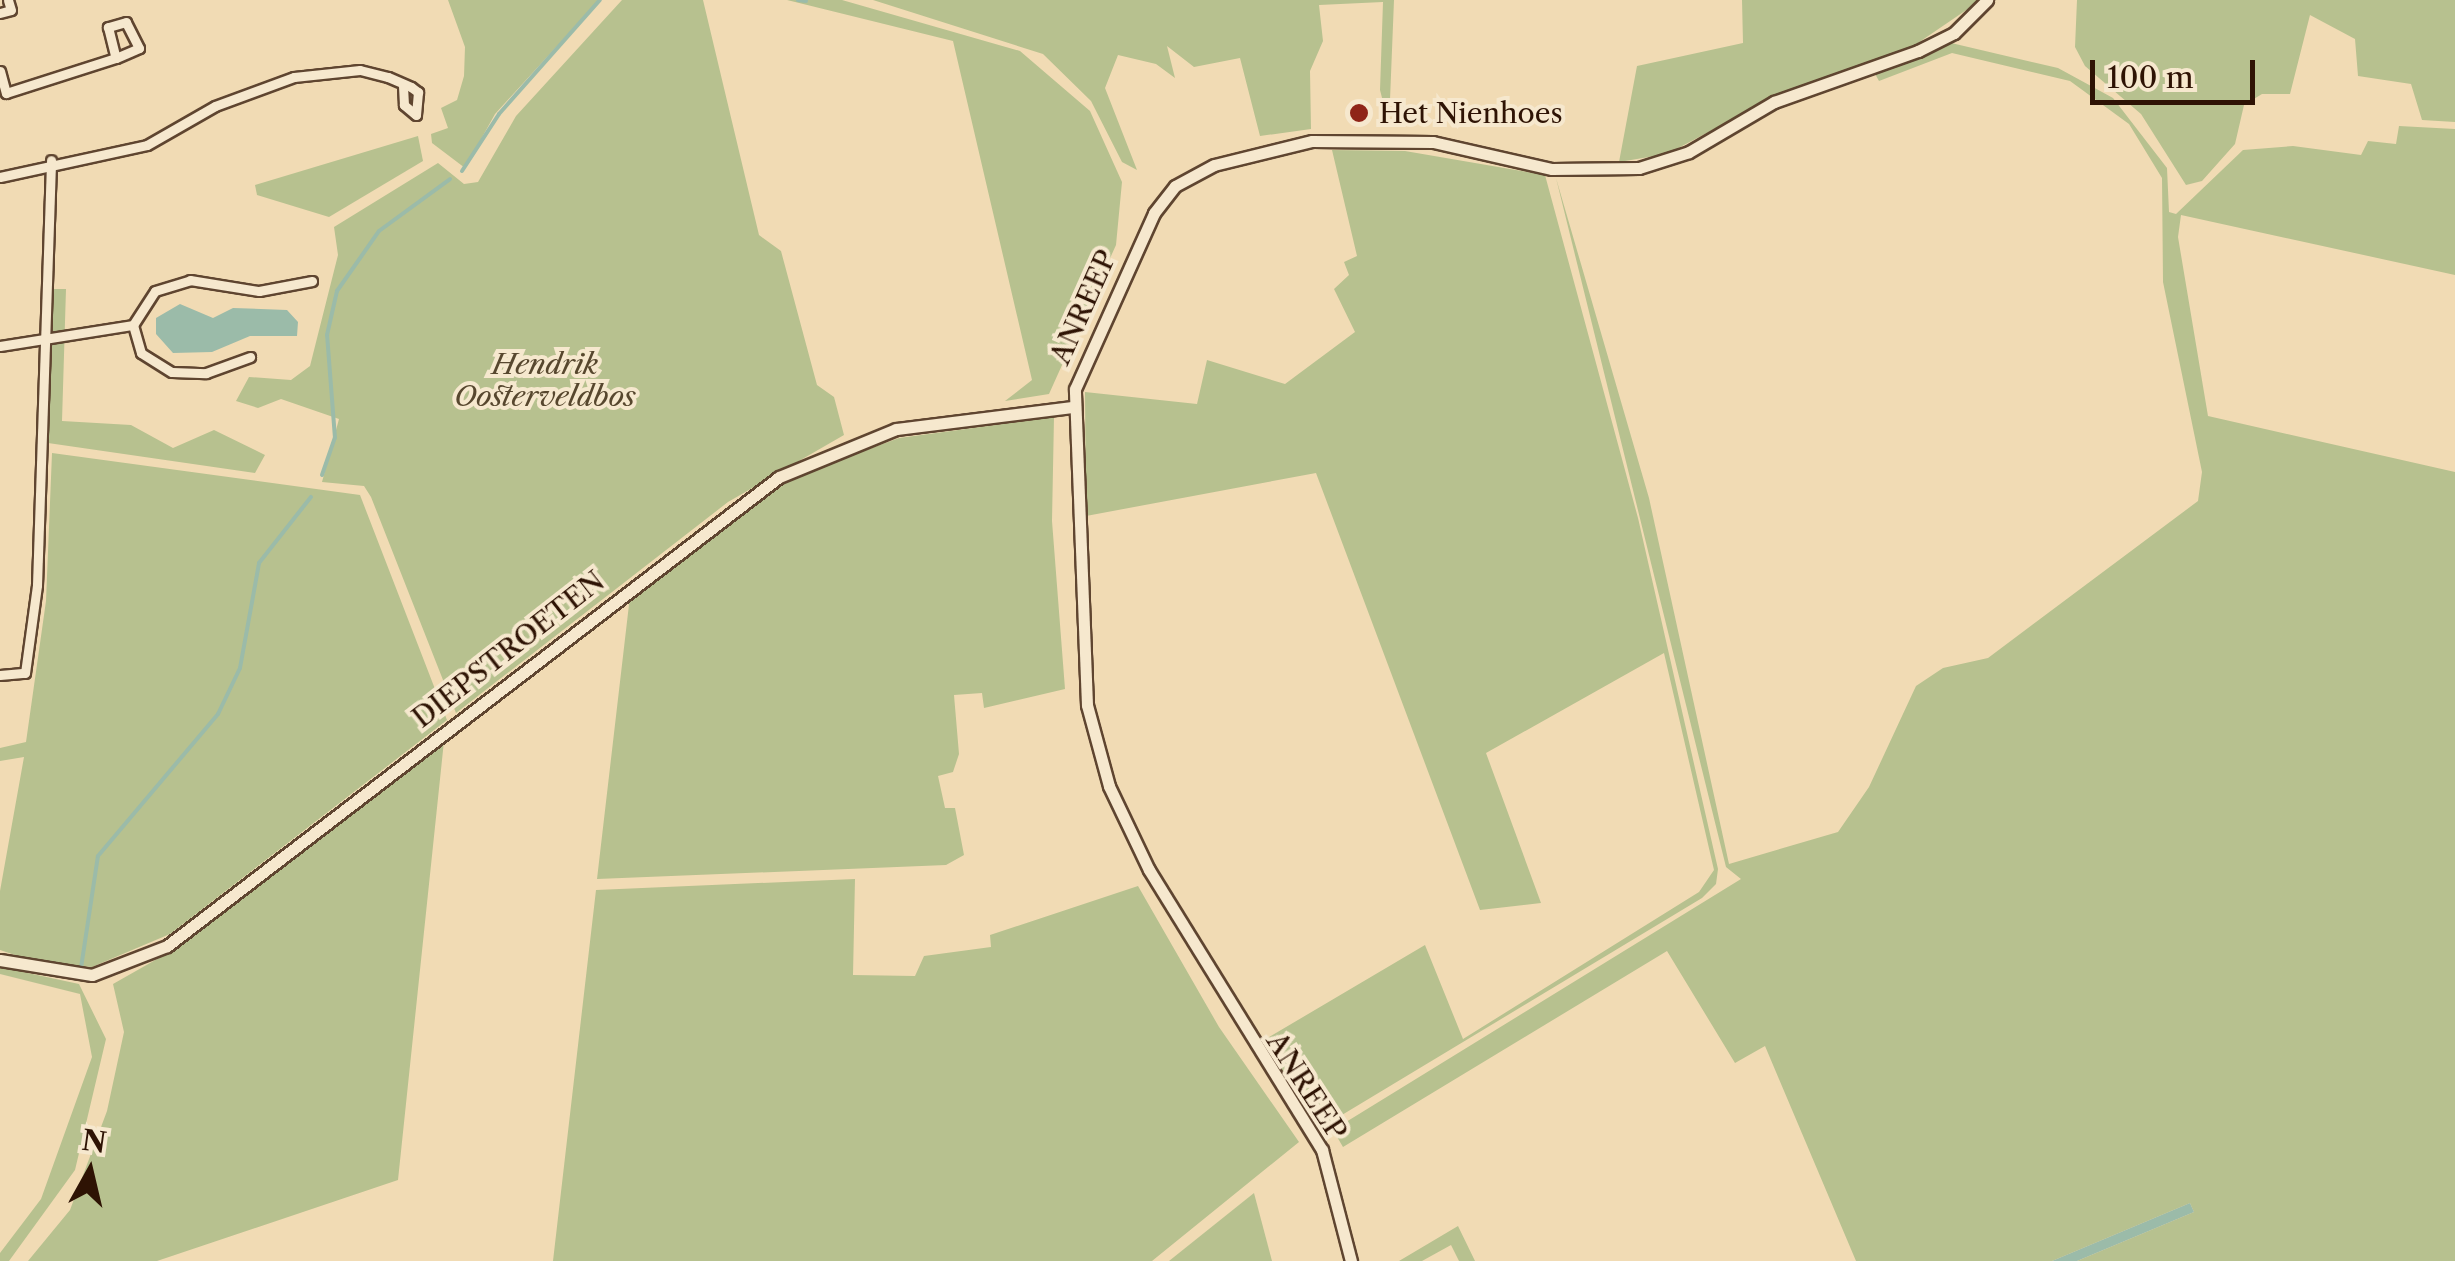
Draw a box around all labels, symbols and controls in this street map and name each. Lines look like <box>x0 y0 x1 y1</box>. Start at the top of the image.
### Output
scale bar <box>2095 40 2260 102</box>
text: 100 m <box>2107 59 2194 96</box>
place label: Het Nienhoes <box>1379 96 1563 130</box>
marker: Het Nienhoes <box>1348 102 1370 124</box>
street label: ANREEP <box>1043 245 1123 369</box>
park label: Hendrik Oosterveldbos <box>454 347 636 413</box>
street label: DIEPSTROETEN <box>405 564 611 734</box>
street label: ANREEP <box>1260 1026 1354 1146</box>
north arrow <box>40 1121 140 1221</box>
text: N <box>80 1123 109 1160</box>

